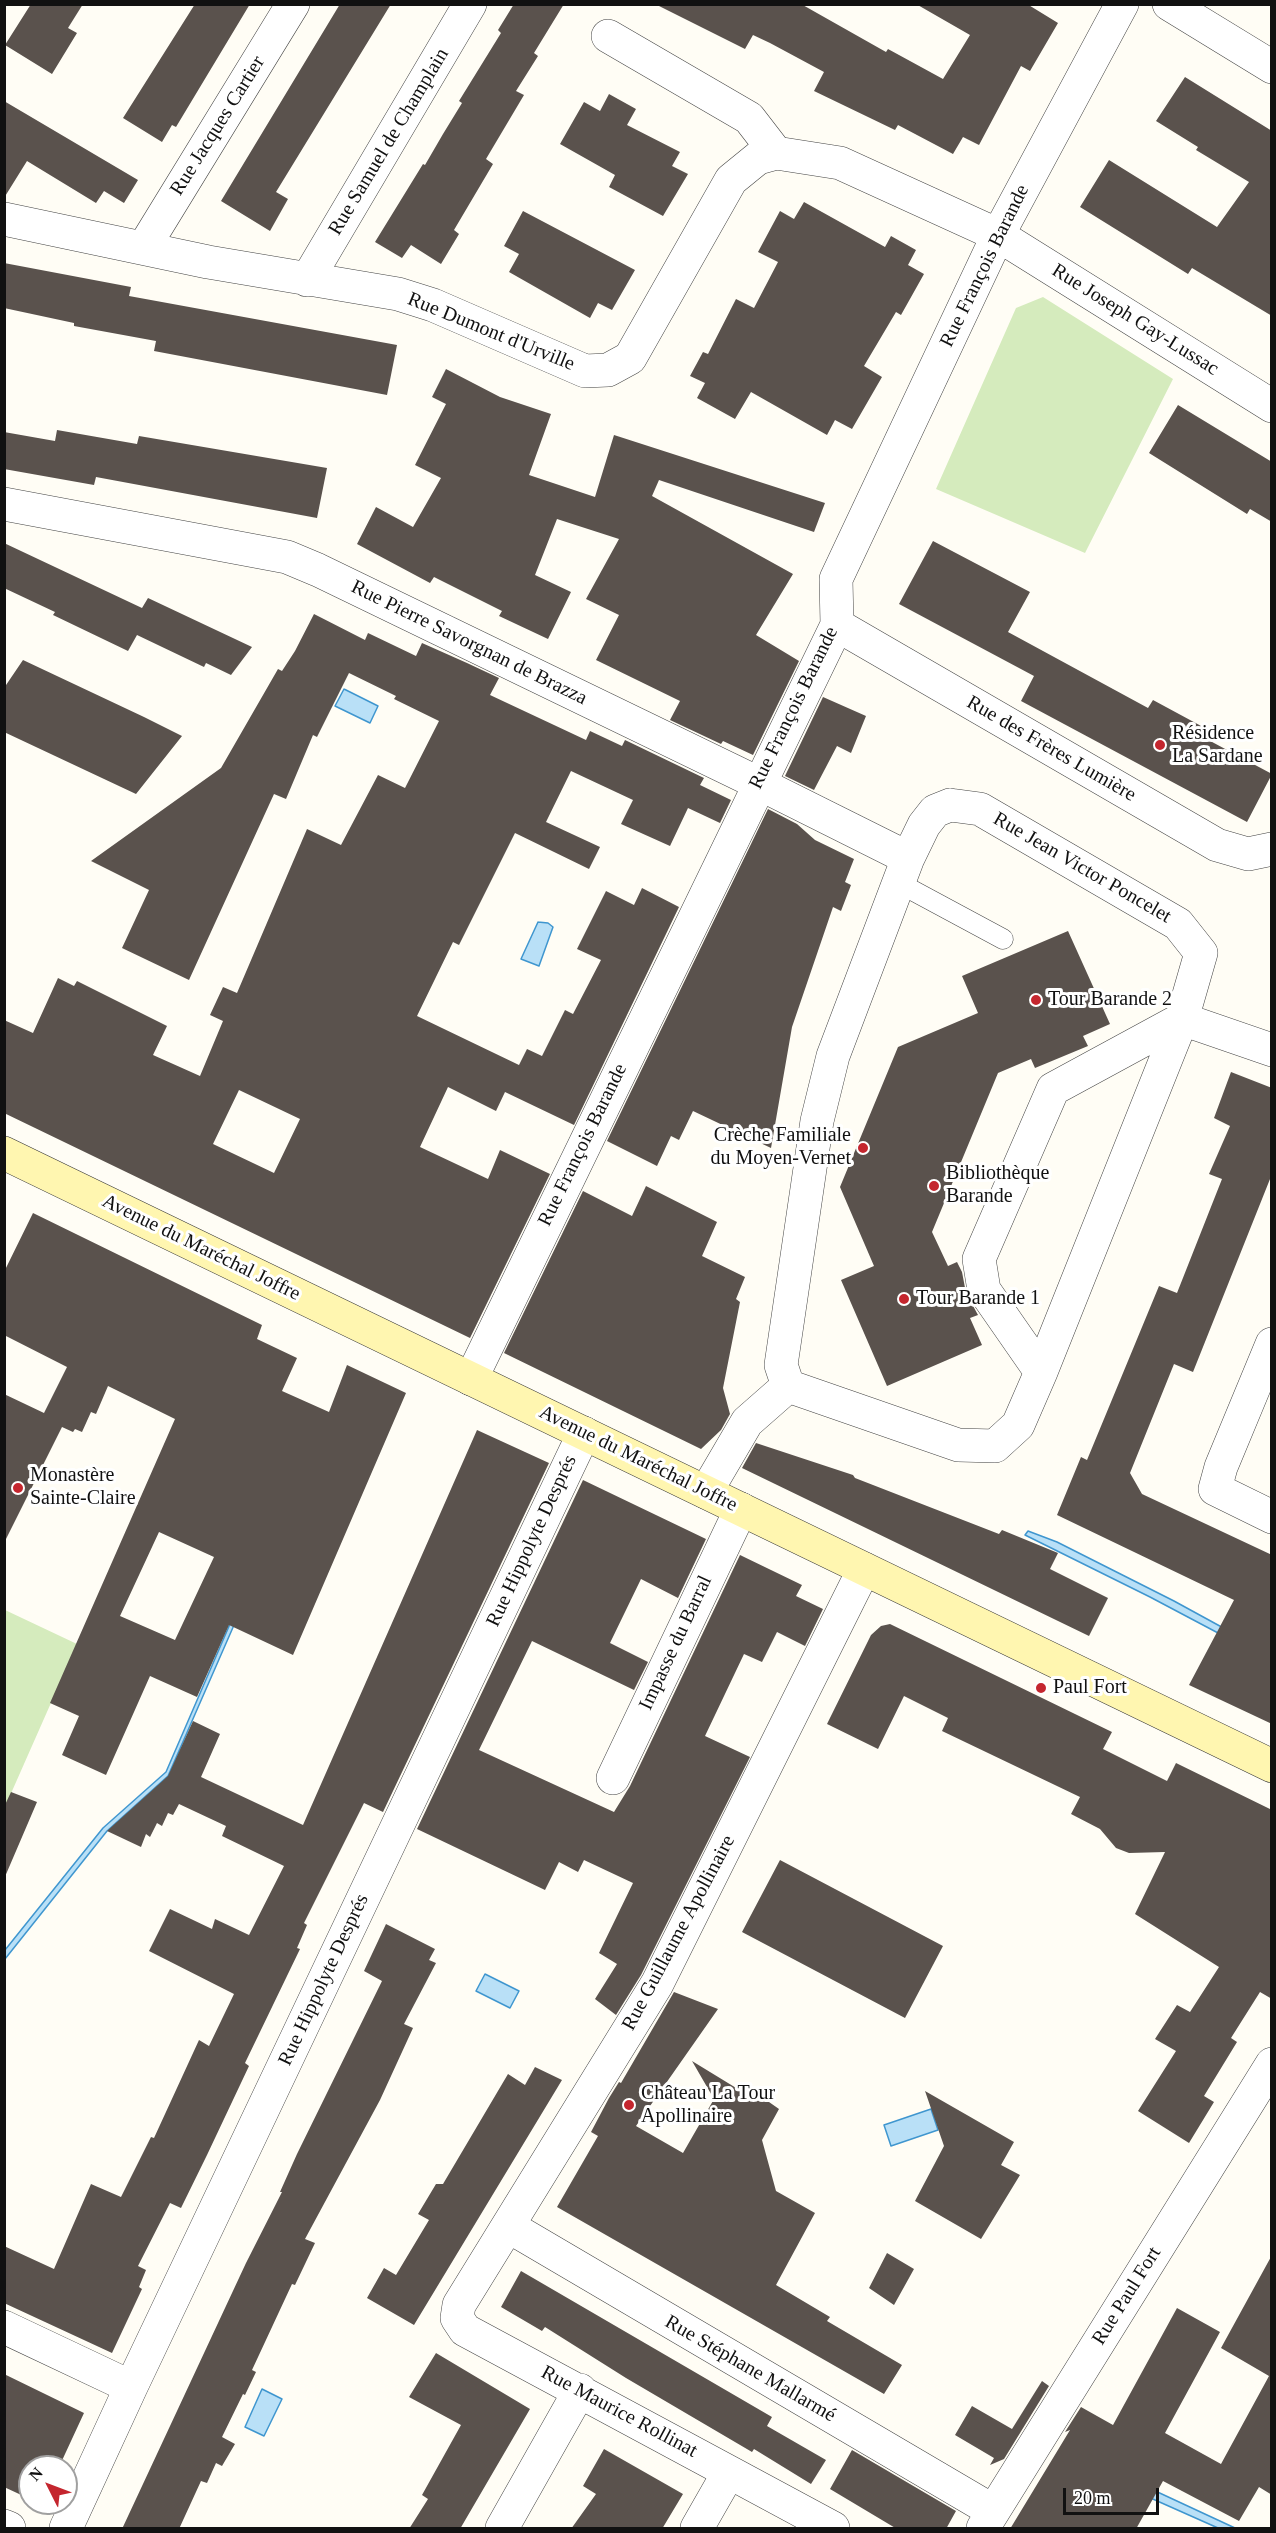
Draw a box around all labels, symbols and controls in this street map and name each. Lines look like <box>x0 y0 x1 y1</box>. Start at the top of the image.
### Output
street label: Rue Samuel de Champlain <box>324 44 454 240</box>
street label: Rue Jacques Cartier <box>165 52 271 200</box>
street label: Rue François Barande <box>935 181 1035 351</box>
street label: Rue Joseph Gay-Lussac <box>1047 259 1223 381</box>
street label: Rue Dumont d'Urville <box>404 288 578 376</box>
street label: Rue Pierre Savorgnan de Brazza <box>347 575 591 711</box>
street label: Rue François Barande <box>744 623 844 793</box>
street label: Rue des Frères Lumière <box>962 691 1140 807</box>
place label: Résidence La Sardane <box>1172 722 1263 769</box>
marker: Résidence La Sardane <box>1153 738 1167 752</box>
street label: Rue Jean Victor Poncelet <box>989 807 1175 929</box>
place label: Tour Barande 2 <box>1048 988 1172 1012</box>
marker: Tour Barande 2 <box>1029 993 1043 1007</box>
street label: Rue François Barande <box>533 1060 633 1230</box>
place label: Crèche Familiale du Moyen-Vernet <box>710 1124 851 1171</box>
marker: Crèche Familiale du Moyen-Vernet <box>856 1141 870 1155</box>
place label: Bibliothèque Barande <box>946 1162 1049 1209</box>
marker: Bibliothèque Barande <box>927 1179 941 1193</box>
street label: Avenue du Maréchal Joffre <box>98 1190 304 1306</box>
place label: Tour Barande 1 <box>916 1287 1040 1311</box>
marker: Tour Barande 1 <box>897 1292 911 1306</box>
street label: Avenue du Maréchal Joffre <box>535 1401 741 1517</box>
street label: Rue Hippolyte Després <box>482 1451 582 1631</box>
place label: Monastère Sainte-Claire <box>30 1464 136 1511</box>
marker: Monastère Sainte-Claire <box>11 1481 25 1495</box>
street label: Impasse du Barral <box>634 1572 718 1714</box>
place label: Paul Fort <box>1053 1676 1127 1700</box>
marker: Paul Fort <box>1034 1681 1048 1695</box>
street label: Rue Guillaume Apollinaire <box>617 1831 741 2035</box>
street label: Rue Hippolyte Després <box>274 1890 374 2070</box>
place label: Château La Tour Apollinaire <box>641 2082 775 2129</box>
marker: Château La Tour Apollinaire <box>622 2098 636 2112</box>
street label: Rue Paul Fort <box>1087 2243 1167 2349</box>
street label: Rue Stéphane Mallarmé <box>660 2310 840 2428</box>
street label: Rue Maurice Rollinat <box>537 2361 701 2463</box>
north arrow <box>18 2455 78 2515</box>
text: N <box>26 2464 46 2484</box>
scale bar <box>1066 2476 1162 2514</box>
text: 20 m <box>1074 2488 1111 2508</box>

